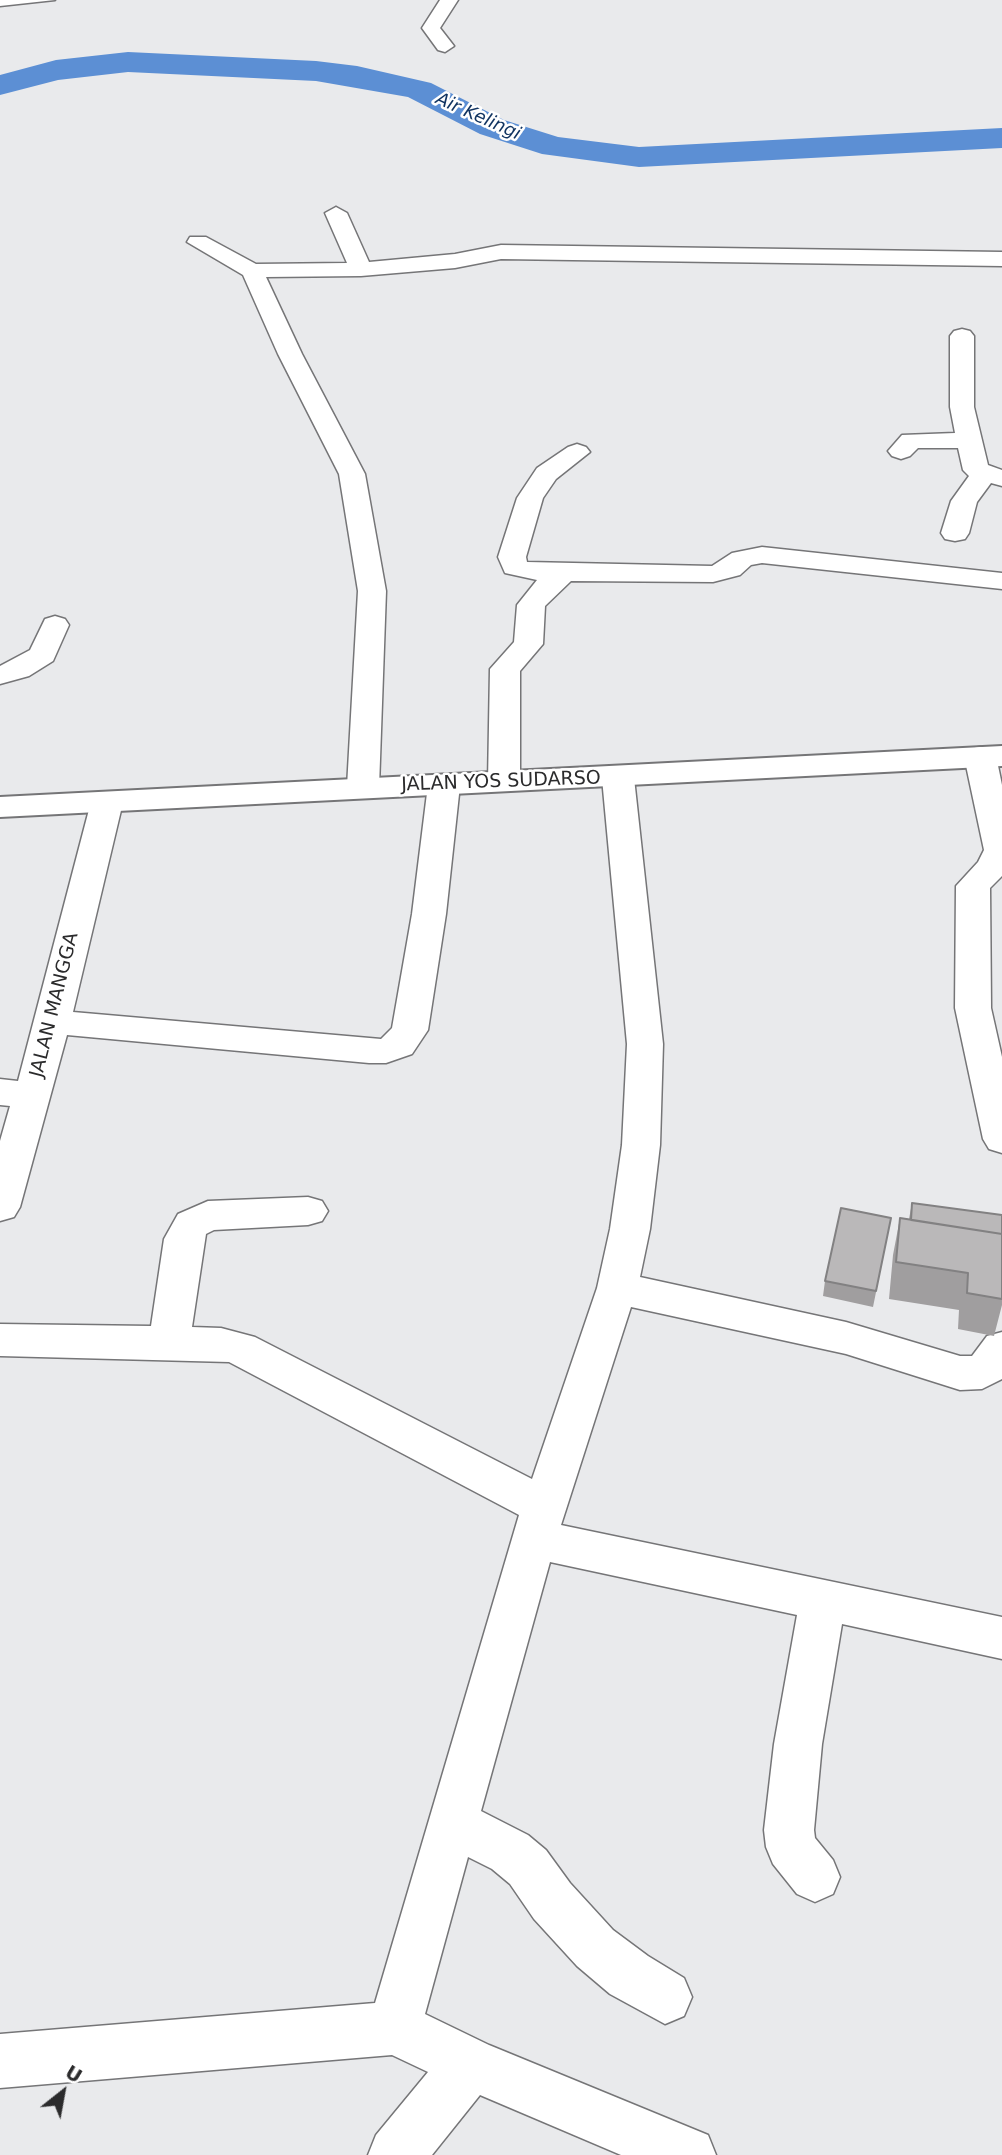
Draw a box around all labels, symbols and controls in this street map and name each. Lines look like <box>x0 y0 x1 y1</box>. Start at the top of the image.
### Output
water label: Air Kelingi <box>432 89 524 145</box>
street label: JALAN YOS SUDARSO <box>401 767 601 797</box>
street label: JALAN MANGGA <box>26 930 84 1080</box>
north arrow <box>28 2057 98 2127</box>
text: U <box>62 2061 86 2087</box>

